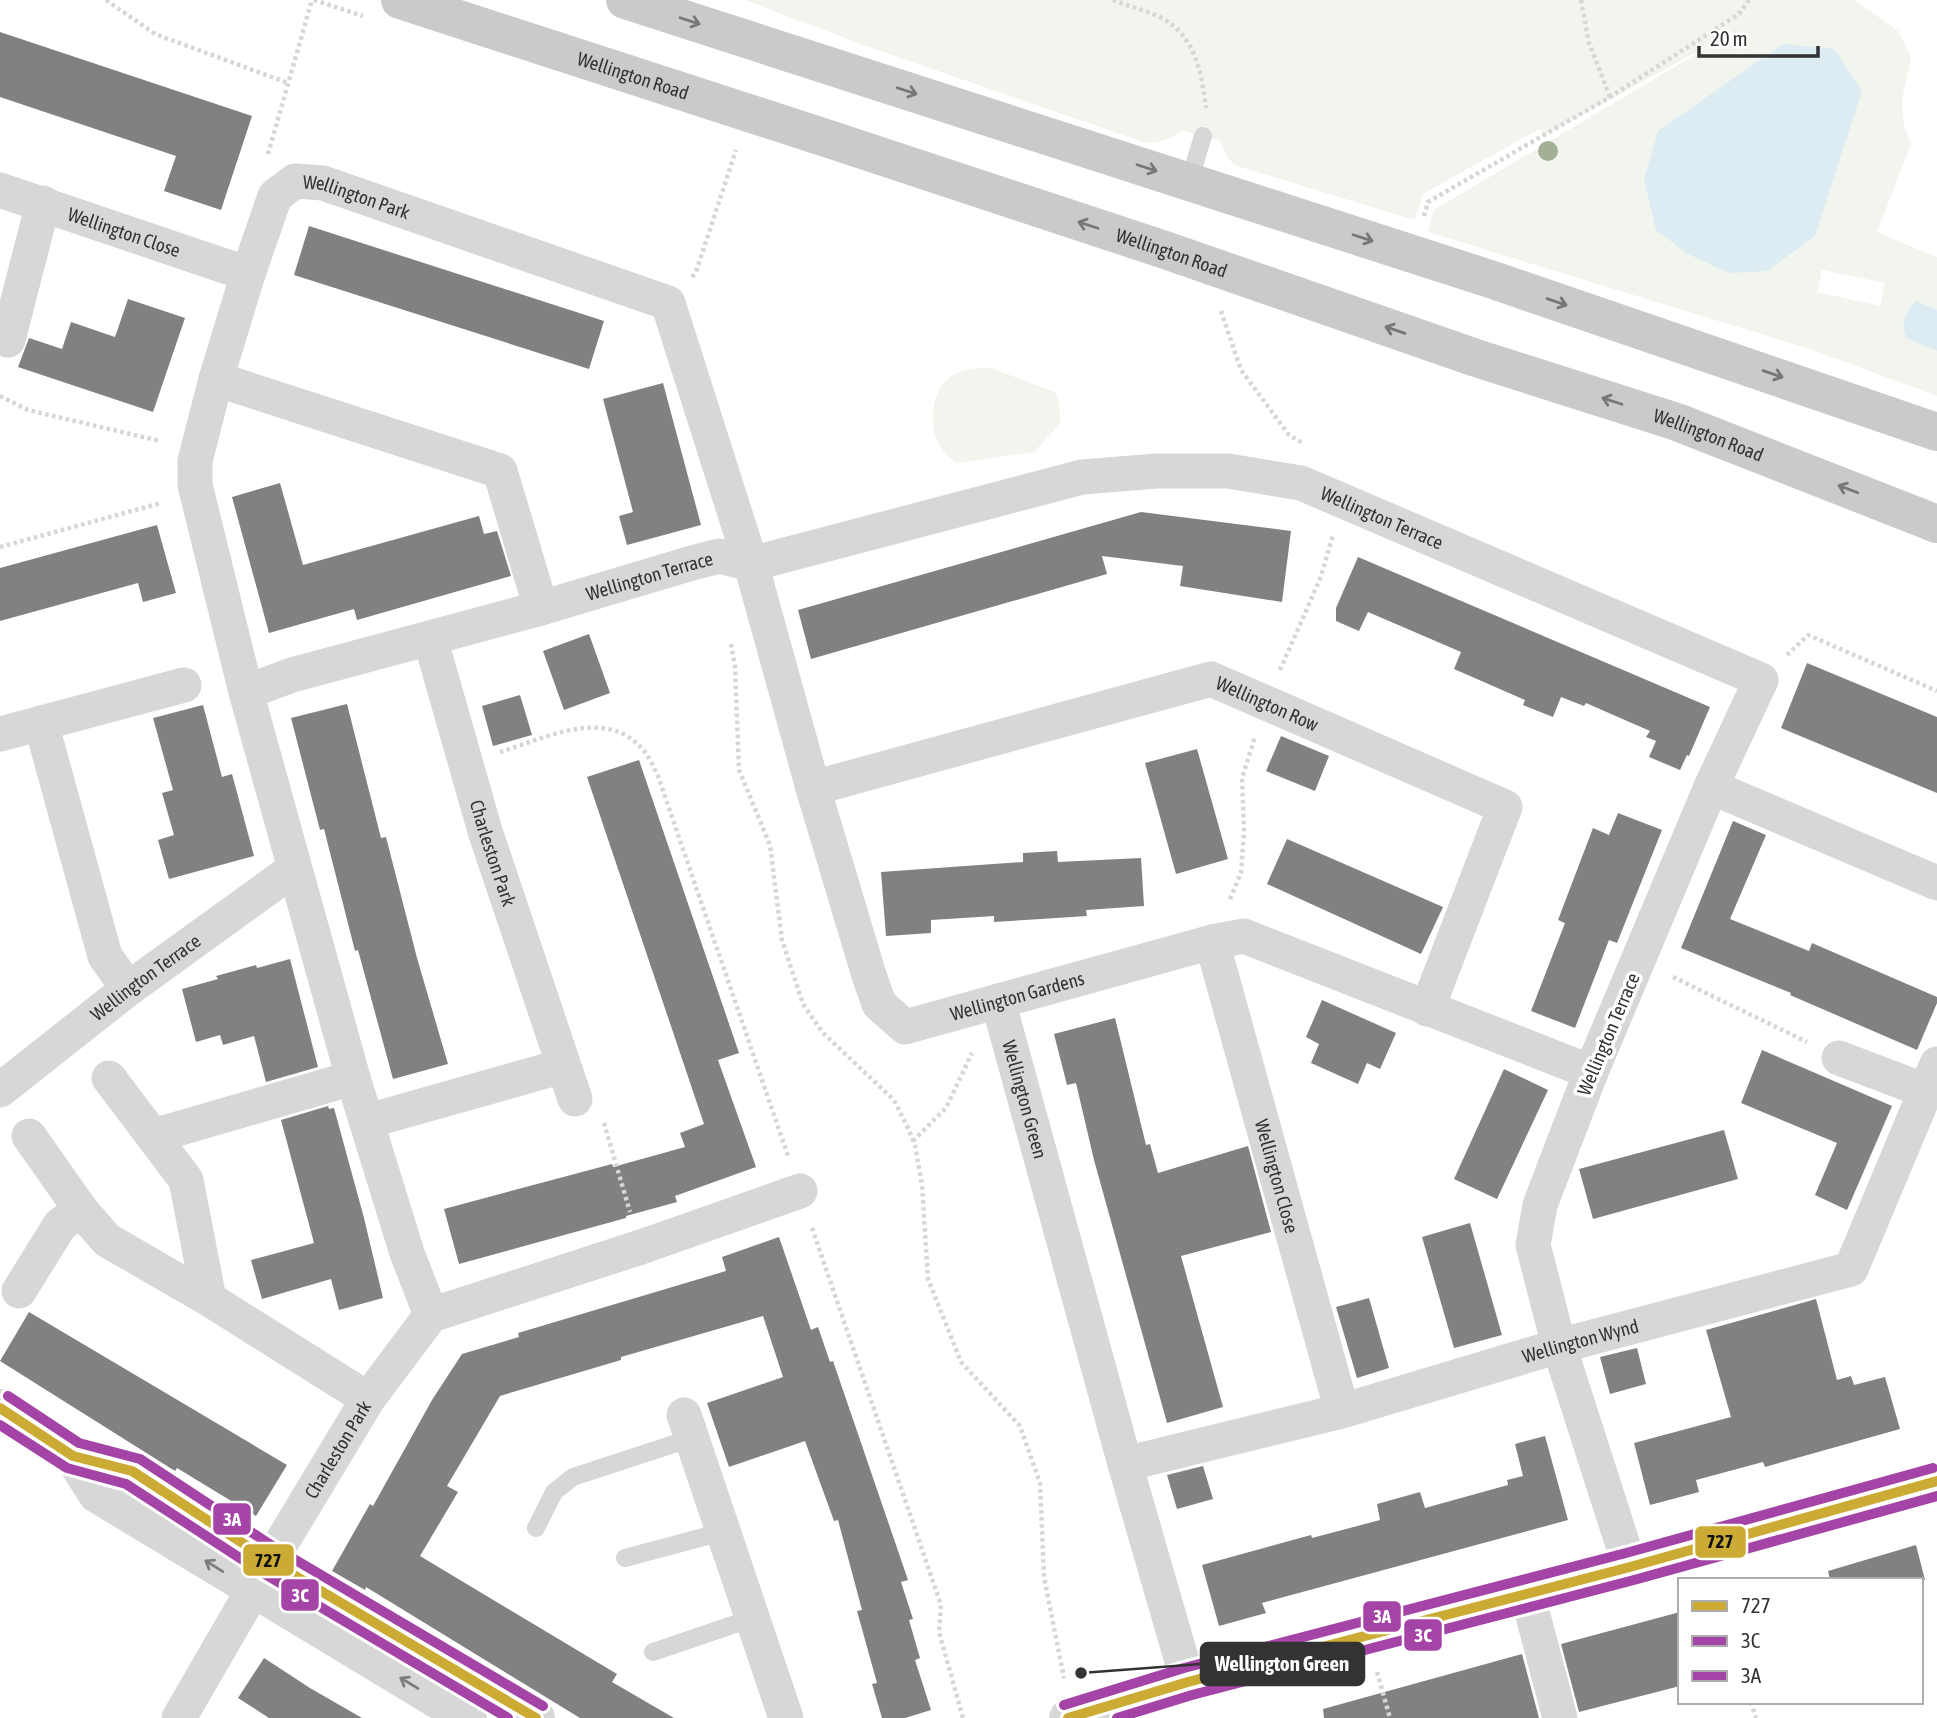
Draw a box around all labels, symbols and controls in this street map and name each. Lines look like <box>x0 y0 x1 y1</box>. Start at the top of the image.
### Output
scale bar <box>1699 14 1818 58</box>
one-way arrow <box>679 16 701 28</box>
text: 20 m <box>1710 26 1748 50</box>
street label: Wellington Road <box>574 47 692 104</box>
one-way arrow <box>895 86 917 98</box>
one-way arrow <box>1135 163 1157 176</box>
street label: Wellington Park <box>302 171 414 224</box>
street label: Wellington Close <box>65 203 183 261</box>
one-way arrow <box>1077 217 1099 230</box>
street label: Wellington Road <box>1113 224 1230 282</box>
one-way arrow <box>1352 232 1374 245</box>
one-way arrow <box>1546 297 1568 309</box>
one-way arrow <box>1385 323 1407 335</box>
one-way arrow <box>1762 369 1784 382</box>
one-way arrow <box>1601 394 1623 407</box>
street label: Wellington Road <box>1651 404 1767 466</box>
one-way arrow <box>1837 481 1859 494</box>
street label: Wellington Terrace <box>1318 482 1447 554</box>
street label: Wellington Terrace <box>583 547 715 605</box>
street label: Wellington Row <box>1213 672 1322 736</box>
street label: Charleston Park <box>466 797 521 909</box>
street label: Wellington Terrace <box>86 929 204 1025</box>
street label: Wellington Gardens <box>948 967 1087 1025</box>
street label: Wellington Terrace <box>1572 969 1644 1099</box>
street label: Wellington Green <box>998 1038 1052 1161</box>
street label: Wellington Close <box>1251 1117 1303 1236</box>
street label: Wellington Wynd <box>1520 1314 1641 1367</box>
street label: Charleston Park <box>300 1396 376 1502</box>
line badge: 3A <box>212 1502 252 1536</box>
text: 3A <box>223 1508 242 1530</box>
line badge: 727 <box>1694 1525 1747 1559</box>
text: 727 <box>1707 1530 1733 1552</box>
line badge: 727 <box>242 1543 295 1577</box>
text: 727 <box>255 1549 281 1571</box>
one-way arrow <box>205 1558 224 1573</box>
line badge: 3C <box>280 1578 320 1612</box>
legend <box>1678 1578 1923 1704</box>
text: 3C <box>291 1584 309 1606</box>
text: 727 <box>1741 1593 1771 1617</box>
line badge: 3A <box>1362 1600 1402 1633</box>
text: 3A <box>1373 1605 1392 1627</box>
line badge: 3C <box>1403 1618 1443 1652</box>
text: 3C <box>1414 1624 1432 1646</box>
text: 3C <box>1741 1628 1761 1652</box>
callout: Wellington Green <box>1201 1643 1364 1685</box>
text: Wellington Green <box>1214 1651 1349 1675</box>
text: 3A <box>1741 1663 1762 1687</box>
one-way arrow <box>400 1676 420 1690</box>

